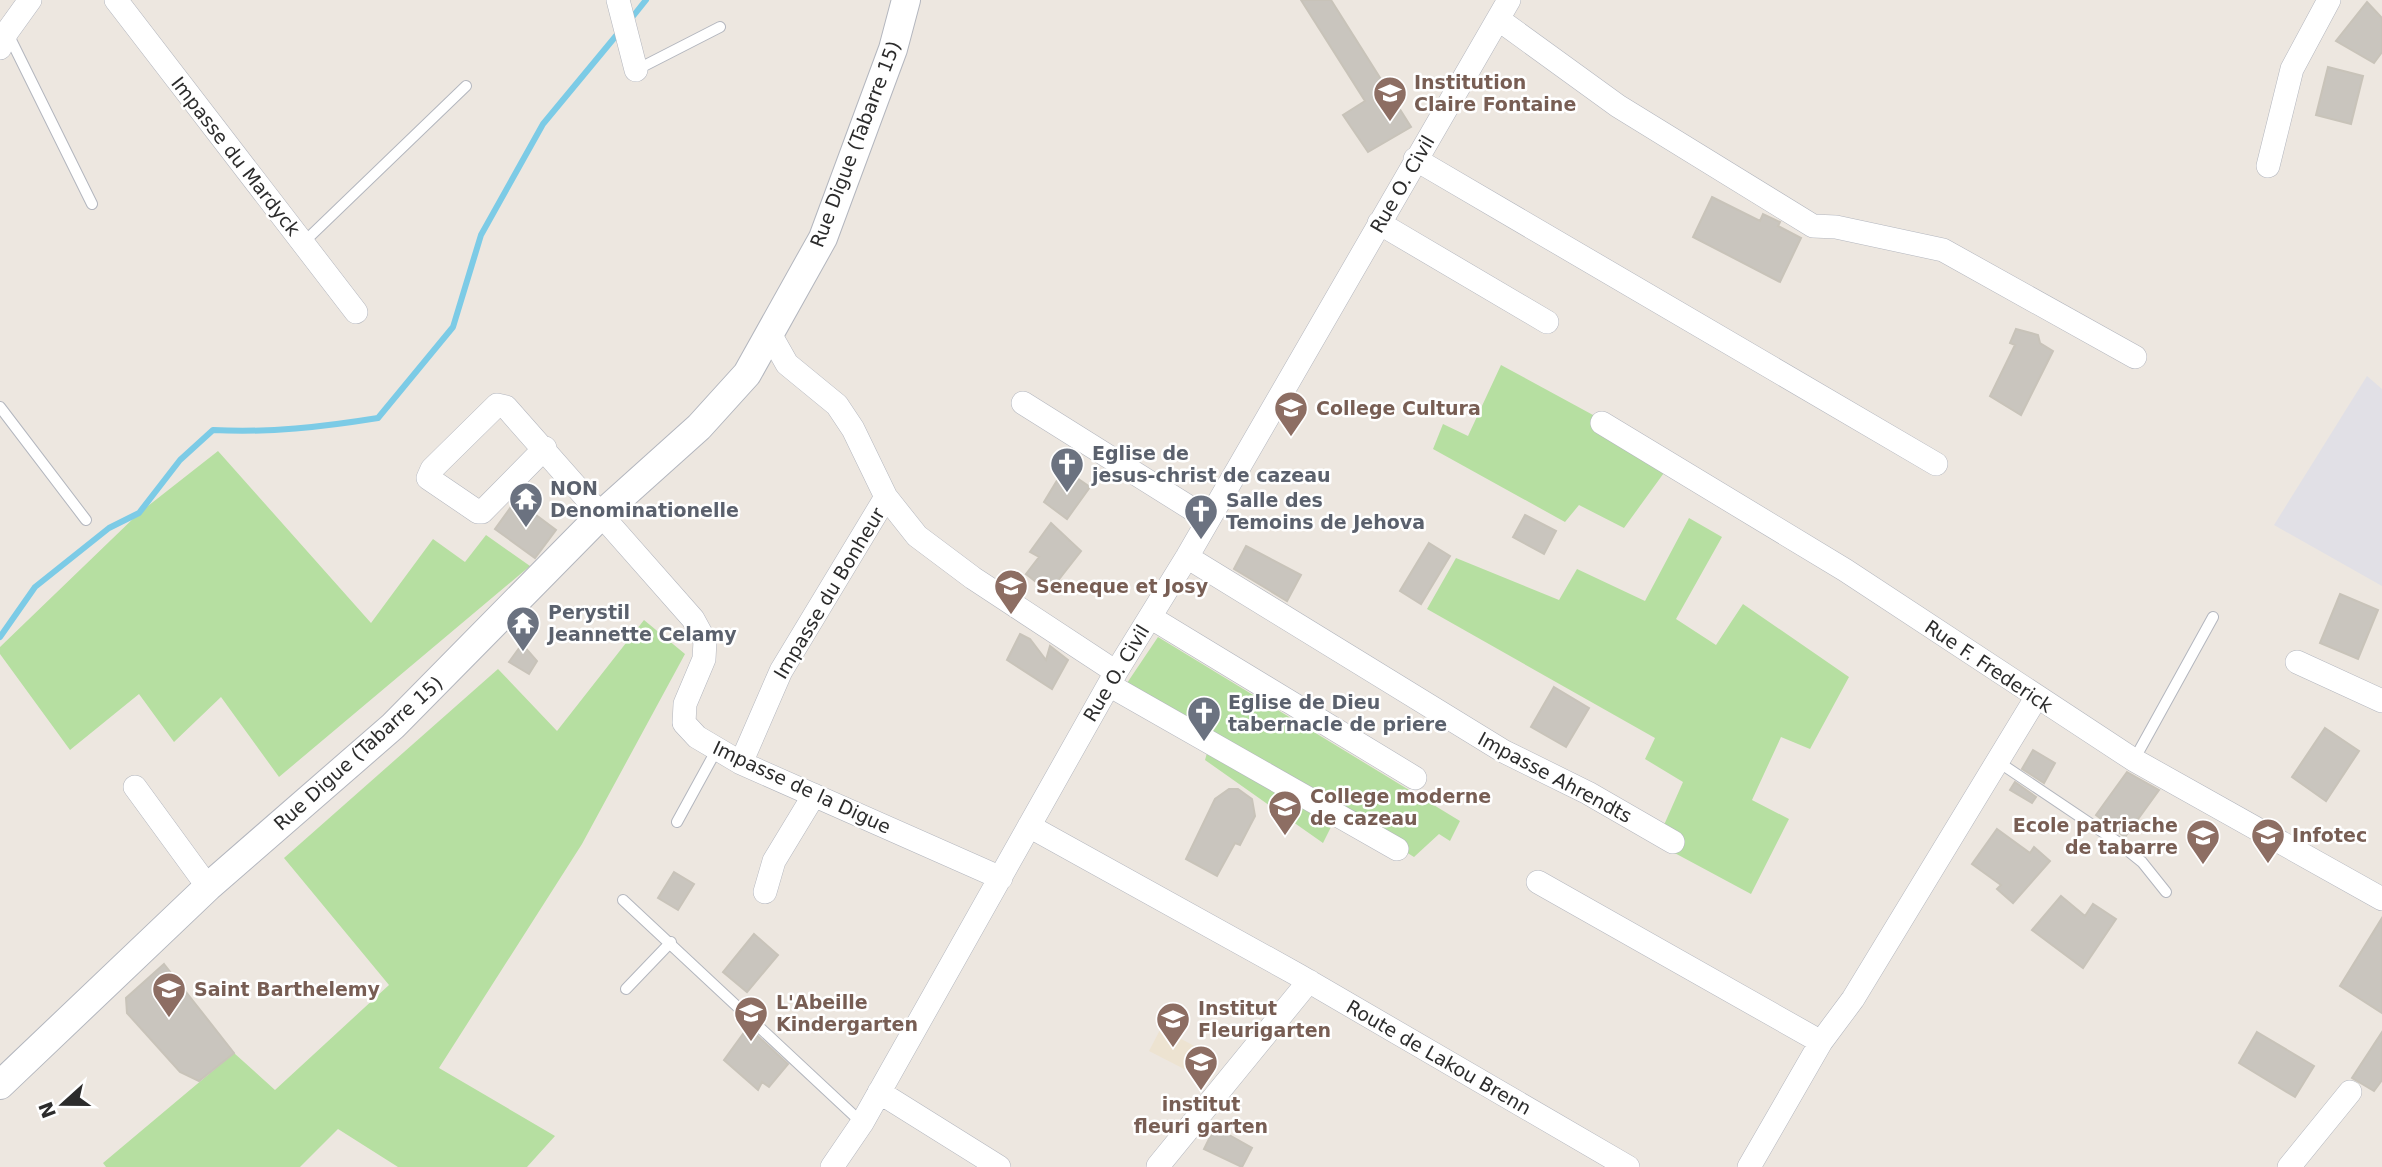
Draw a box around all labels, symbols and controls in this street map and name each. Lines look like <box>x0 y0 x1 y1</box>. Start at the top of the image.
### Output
street label: Rue Digue (Tabarre 15) <box>805 38 905 250</box>
place label: Institution Claire Fontaine <box>1414 71 1576 115</box>
street label: Impasse du Mardyck <box>167 72 305 240</box>
school or university icon: Institution Claire Fontaine <box>1371 74 1409 123</box>
street label: Rue O. Civil <box>1365 131 1439 237</box>
school or university icon: College Cultura <box>1272 389 1310 438</box>
place label: College Cultura <box>1316 397 1481 419</box>
place label: Eglise de jesus-christ de cazeau <box>1091 442 1331 486</box>
church icon: Eglise de jesus-christ de cazeau <box>1048 445 1086 494</box>
place label: NON Denominationelle <box>550 477 739 521</box>
temple icon: NON Denominationelle <box>507 480 545 529</box>
place label: Salle des Temoins de Jehova <box>1226 489 1425 533</box>
church icon: Salle des Temoins de Jehova <box>1182 492 1220 541</box>
street label: Impasse du Bonheur <box>769 503 889 683</box>
school or university icon: Seneque et Josy <box>992 567 1030 616</box>
place label: Seneque et Josy <box>1036 575 1209 597</box>
place label: Perystil Jeannette Celamy <box>546 601 737 645</box>
temple icon: Perystil Jeannette Celamy <box>504 604 542 653</box>
street label: Rue F. Frederick <box>1921 615 2057 717</box>
street label: Rue O. Civil <box>1079 621 1153 725</box>
street label: Rue Digue (Tabarre 15) <box>269 671 447 835</box>
place label: Eglise de Dieu tabernacle de priere <box>1228 691 1447 735</box>
church icon: Eglise de Dieu tabernacle de priere <box>1185 694 1223 743</box>
street label: Impasse Ahrendts <box>1474 727 1636 827</box>
street label: Impasse de la Digue <box>710 736 894 838</box>
place label: College moderne de cazeau <box>1310 785 1491 829</box>
school or university icon: College moderne de cazeau <box>1266 788 1304 837</box>
place label: Ecole patriache de tabarre <box>2013 814 2178 858</box>
school or university icon: Infotec <box>2249 816 2287 865</box>
school or university icon: Ecole patriache de tabarre <box>2184 817 2222 866</box>
place label: Infotec <box>2292 824 2367 846</box>
school or university icon: Saint Barthelemy <box>150 970 188 1019</box>
place label: Saint Barthelemy <box>194 978 381 1000</box>
place label: L'Abeille Kindergarten <box>776 991 918 1035</box>
school or university icon: L'Abeille Kindergarten <box>732 994 770 1043</box>
street label: Route de Lakou Brenn <box>1343 995 1535 1119</box>
place label: Institut Fleurigarten <box>1198 997 1331 1041</box>
school or university icon: Institut Fleurigarten <box>1154 1000 1192 1049</box>
school or university icon: institut fleuri garten <box>1182 1043 1220 1092</box>
north arrow <box>28 1069 98 1139</box>
place label: institut fleuri garten <box>1134 1093 1268 1137</box>
text: N <box>34 1099 60 1121</box>

